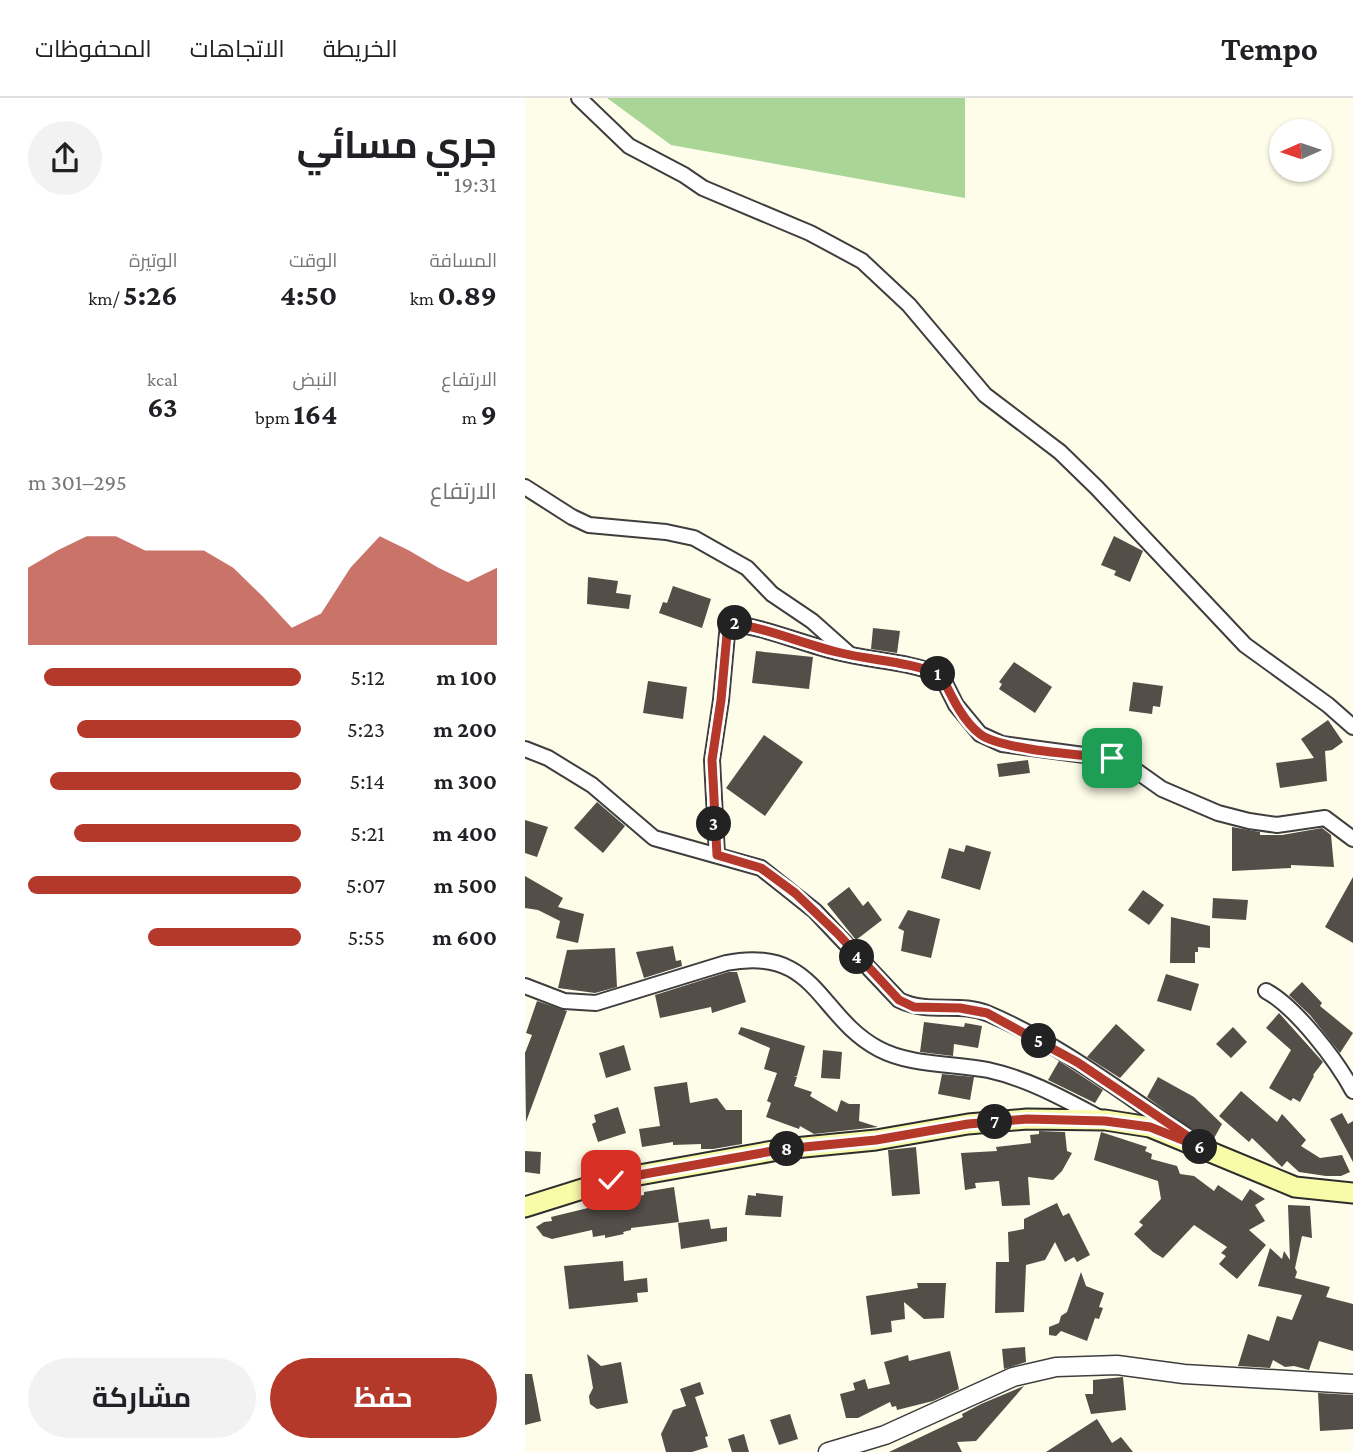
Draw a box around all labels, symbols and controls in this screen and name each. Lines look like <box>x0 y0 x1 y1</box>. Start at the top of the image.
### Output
text: Tempo <box>1221 30 1318 67</box>
text: المحفوظات <box>35 35 152 62</box>
text: الاتجاهات <box>190 35 285 62</box>
text: الخريطة <box>323 35 398 62</box>
north arrow <box>1269 119 1332 182</box>
map controls <box>1269 119 1332 182</box>
button: share <box>28 121 102 195</box>
text: جري مسائي <box>297 124 497 166</box>
text: 19:31 <box>454 171 497 197</box>
text: الوتيرة <box>129 250 178 271</box>
text: الوقت <box>289 250 337 271</box>
text: المسافة <box>429 250 497 271</box>
text: 5:26 <box>123 278 178 311</box>
text: 4:50 <box>280 278 337 311</box>
text: 0.89 <box>438 278 497 311</box>
text: /km <box>88 288 123 309</box>
text: km <box>410 288 438 309</box>
text: kcal <box>147 369 178 390</box>
text: النبض <box>293 369 337 390</box>
text: الارتفاع <box>441 369 497 390</box>
text: 63 <box>147 390 178 423</box>
text: 164 <box>294 397 337 430</box>
text: 9 <box>481 397 497 430</box>
text: bpm <box>255 407 294 428</box>
text: m <box>462 407 481 428</box>
text: 295–301 m <box>28 469 127 495</box>
text: الارتفاع <box>430 478 497 504</box>
pin: 2 <box>717 606 753 640</box>
text: 2 <box>730 612 739 633</box>
pin: 1 <box>921 656 955 692</box>
text: 1 <box>934 663 941 684</box>
text: 5:12 <box>350 664 385 690</box>
text: 100 m <box>437 664 497 690</box>
text: 5:23 <box>347 716 385 742</box>
text: 200 m <box>433 716 497 742</box>
pin <box>1082 728 1142 788</box>
icon: arrive <box>1093 739 1131 777</box>
text: 5:14 <box>350 768 385 794</box>
text: 300 m <box>434 768 497 794</box>
pin: 3 <box>697 806 731 842</box>
text: 3 <box>709 813 718 834</box>
text: 5:21 <box>350 820 385 846</box>
text: 400 m <box>433 820 497 846</box>
text: 5:07 <box>346 872 385 898</box>
text: 500 m <box>434 872 497 898</box>
text: 5:55 <box>347 924 385 950</box>
text: 600 m <box>433 924 497 950</box>
pin: 4 <box>839 940 875 974</box>
text: 4 <box>851 946 862 967</box>
pin: 5 <box>1021 1024 1057 1058</box>
text: 5 <box>1034 1030 1043 1051</box>
pin: 7 <box>977 1104 1013 1140</box>
text: 7 <box>990 1111 999 1132</box>
pin: 6 <box>1183 1130 1217 1164</box>
pin: 8 <box>769 1132 805 1166</box>
text: 6 <box>1194 1136 1205 1157</box>
text: 8 <box>781 1138 792 1159</box>
pin <box>581 1150 641 1210</box>
icon: check <box>592 1161 630 1199</box>
button: مشاركة <box>28 1358 256 1438</box>
button: حفظ <box>270 1358 497 1438</box>

